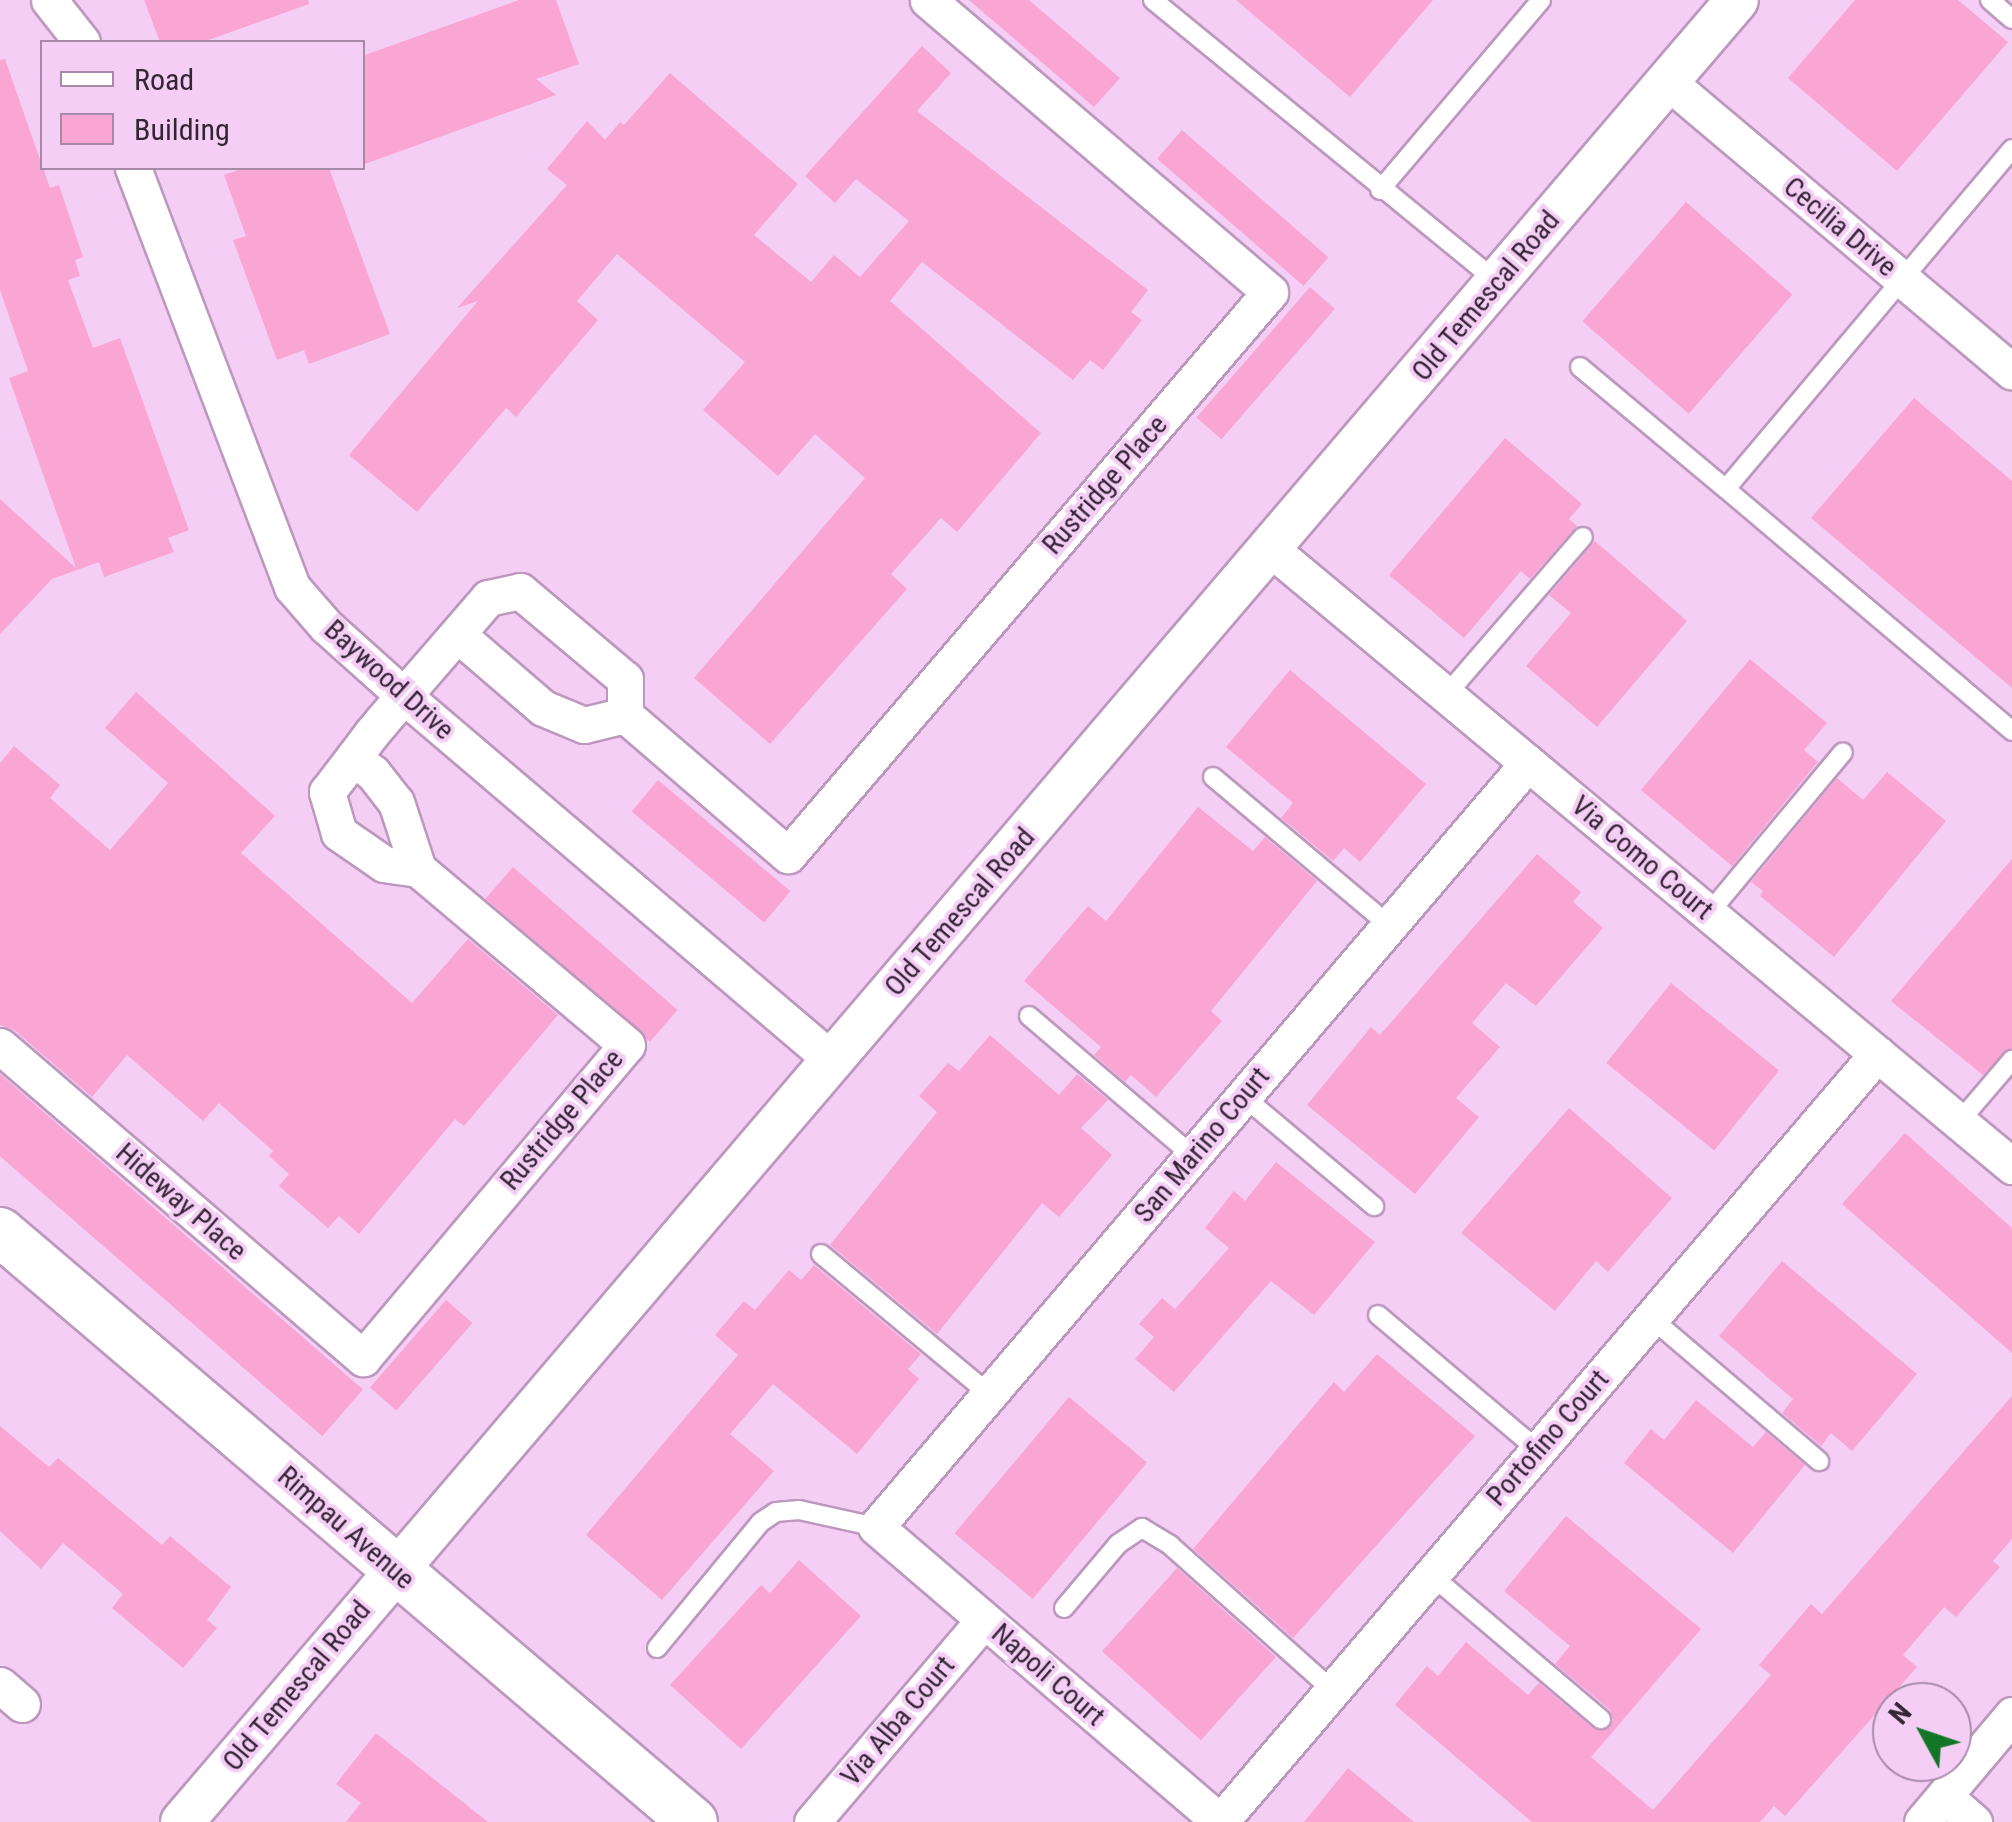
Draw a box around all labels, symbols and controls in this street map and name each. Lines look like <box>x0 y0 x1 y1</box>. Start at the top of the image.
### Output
legend <box>40 40 365 170</box>
text: Road <box>134 62 194 97</box>
text: Building <box>134 112 230 147</box>
street label: Cecilia Drive <box>1777 170 1903 284</box>
street label: Old Temescal Road <box>1405 204 1567 388</box>
street label: Rustridge Place <box>1036 409 1174 561</box>
street label: Baywood Drive <box>317 613 461 747</box>
street label: Via Como Court <box>1564 789 1720 927</box>
street label: Old Temescal Road <box>878 821 1042 1003</box>
street label: Rustridge Place <box>494 1043 630 1197</box>
street label: San Marino Court <box>1127 1060 1277 1230</box>
street label: Hideway Place <box>109 1136 253 1268</box>
street label: Portofino Court <box>1480 1363 1616 1513</box>
street label: Rimpau Avenue <box>271 1460 421 1596</box>
street label: Old Temescal Road <box>216 1594 378 1778</box>
street label: Napoli Court <box>985 1617 1111 1733</box>
street label: Via Alba Court <box>834 1649 962 1793</box>
north arrow <box>1872 1682 1972 1782</box>
text: N <box>1882 1697 1918 1731</box>

